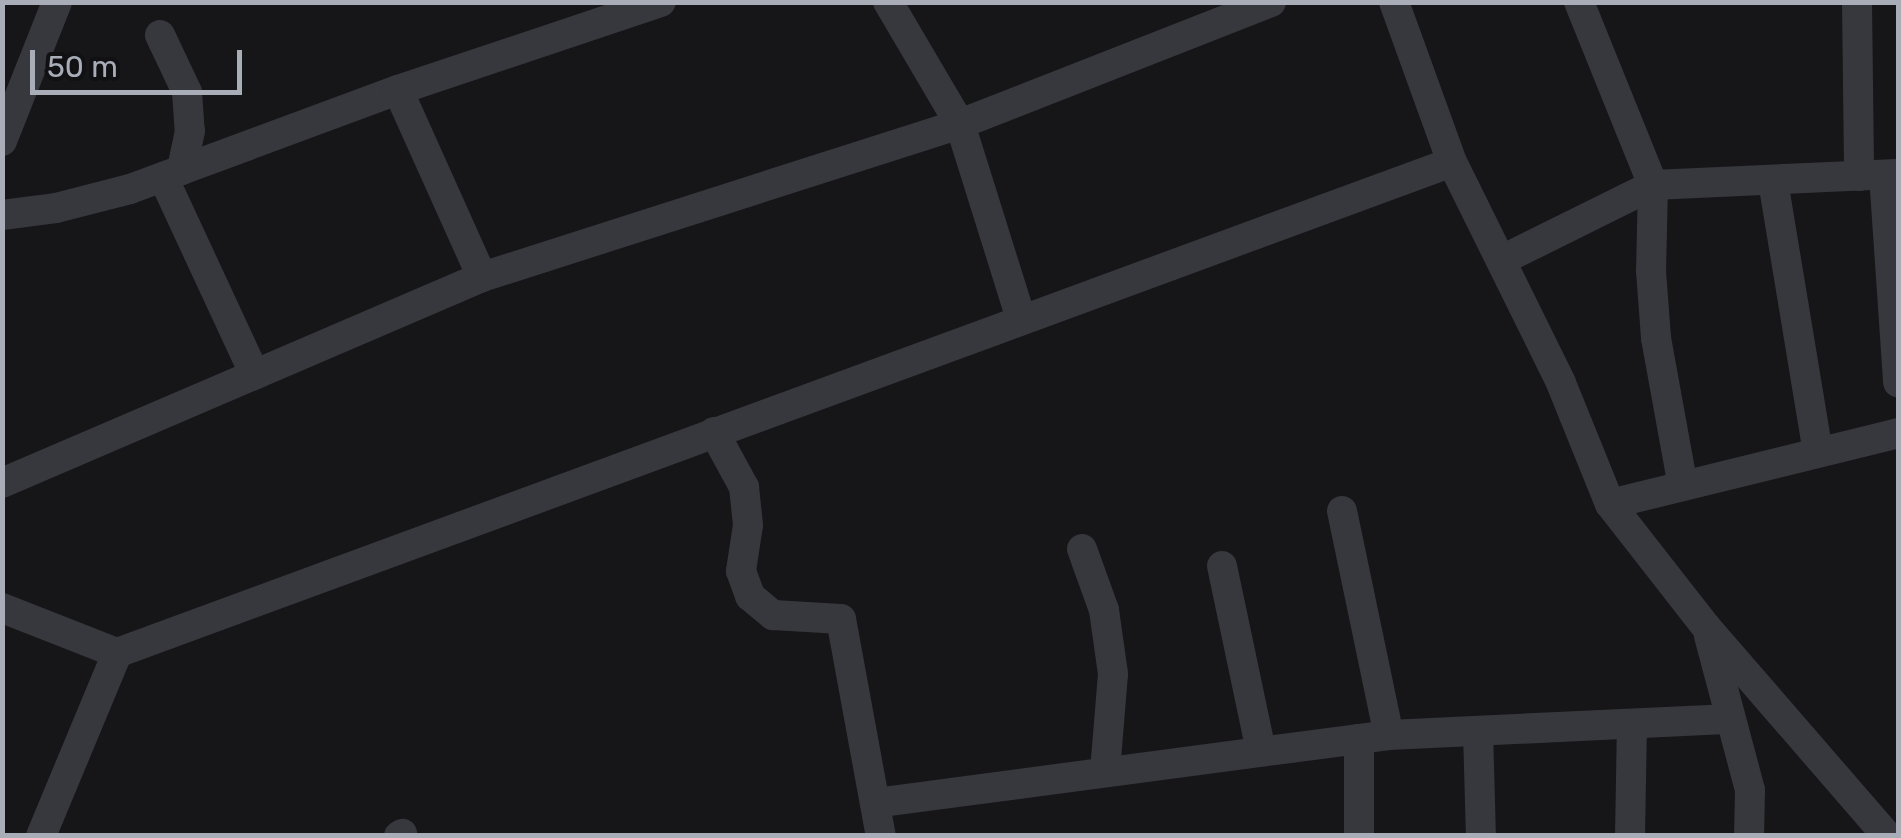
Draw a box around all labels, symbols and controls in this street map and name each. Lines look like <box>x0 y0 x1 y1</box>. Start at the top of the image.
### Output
scale bar <box>35 30 248 92</box>
text: 50 m <box>47 49 118 85</box>

